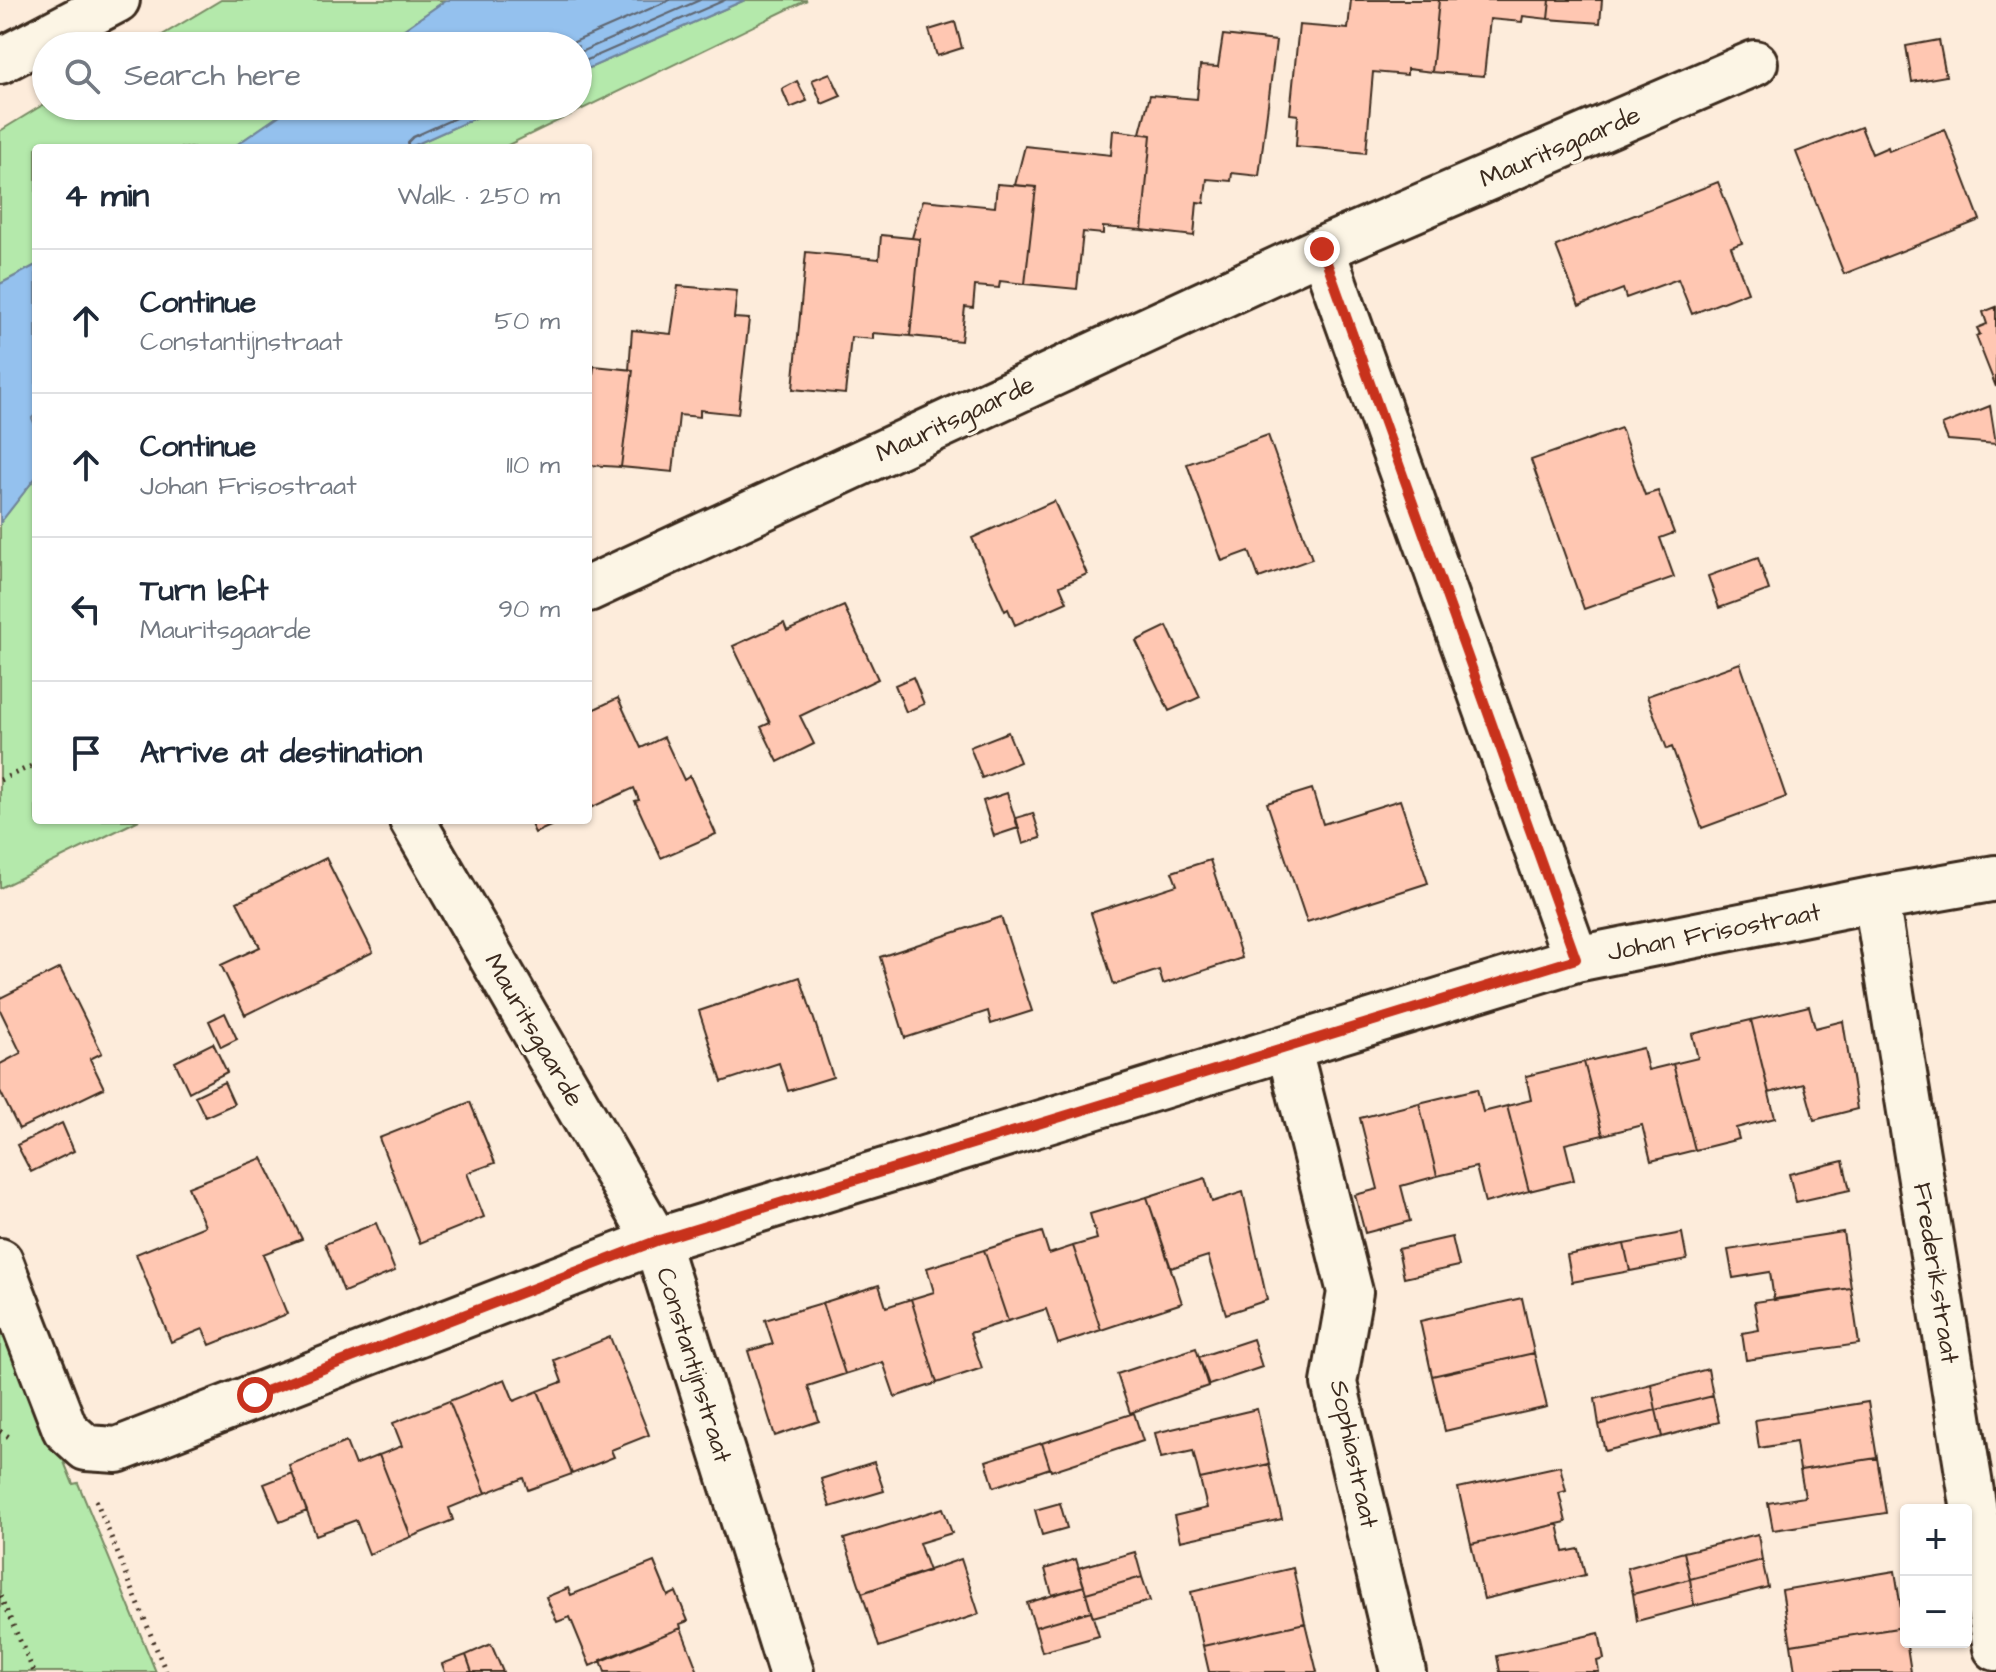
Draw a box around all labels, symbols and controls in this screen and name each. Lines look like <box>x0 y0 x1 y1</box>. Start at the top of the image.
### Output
search box <box>32 32 592 120</box>
icon: search <box>60 54 104 98</box>
text: Search here <box>124 55 301 97</box>
street label: Mauritsgaarde <box>1474 97 1647 199</box>
text: 4 min <box>64 172 149 220</box>
text: Walk · 250 m <box>397 178 560 214</box>
route end <box>1304 231 1340 267</box>
text: Continue <box>140 282 256 324</box>
icon: ahead <box>64 299 108 343</box>
text: 50 m <box>495 303 560 339</box>
text: Constantijnstraat <box>140 324 343 360</box>
street label: Mauritsgaarde <box>870 366 1041 473</box>
text: Continue <box>140 426 256 468</box>
icon: ahead <box>64 443 108 487</box>
text: 110 m <box>506 447 560 483</box>
text: Johan Frisostraat <box>140 468 357 504</box>
text: Turn left <box>140 570 268 612</box>
icon: left <box>64 587 108 631</box>
text: 90 m <box>498 591 560 627</box>
text: Mauritsgaarde <box>140 612 311 648</box>
icon: arrive <box>64 731 108 775</box>
text: Arrive at destination <box>140 732 422 774</box>
street label: Johan Frisostraat <box>1604 894 1824 970</box>
street label: Mauritsgaarde <box>474 947 592 1114</box>
street label: Frederikstraat <box>1904 1180 1968 1367</box>
street label: Constantijnstraat <box>647 1263 741 1468</box>
route start <box>237 1377 273 1413</box>
street label: Sophiastraat <box>1321 1377 1387 1532</box>
map controls <box>1900 1504 1972 1648</box>
button: + <box>1900 1504 1972 1576</box>
button: − <box>1900 1576 1972 1648</box>

